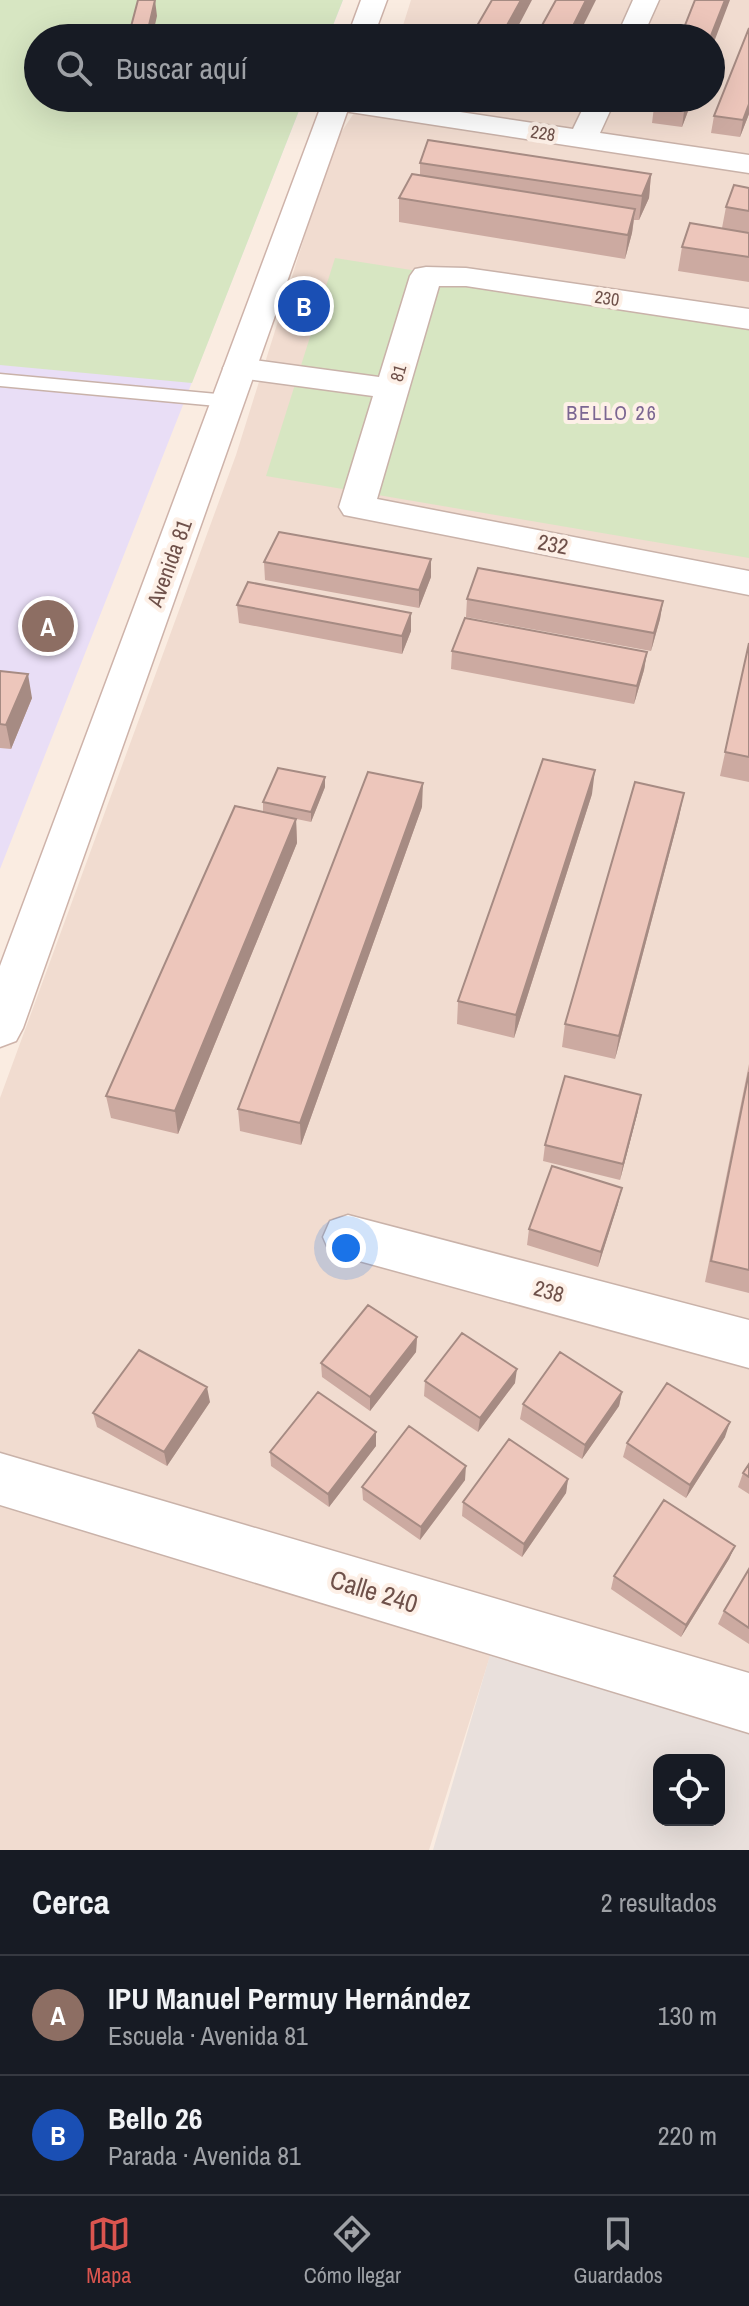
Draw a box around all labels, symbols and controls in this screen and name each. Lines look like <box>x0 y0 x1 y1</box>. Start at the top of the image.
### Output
search box <box>24 24 725 112</box>
icon: search <box>52 46 96 90</box>
text: Buscar aquí <box>116 48 247 88</box>
street label: 228 <box>529 119 557 147</box>
pin: B <box>278 276 330 336</box>
street label: 230 <box>593 284 621 312</box>
street label: 81 <box>384 361 412 384</box>
district label: BELLO 26 <box>566 399 658 426</box>
street label: Avenida 81 <box>139 515 199 612</box>
street label: 232 <box>535 526 571 562</box>
pin: A <box>22 596 74 656</box>
your location <box>326 1228 366 1268</box>
street label: 238 <box>531 1273 567 1309</box>
street label: Calle 240 <box>326 1561 422 1621</box>
map controls <box>653 1754 725 1826</box>
button: locate <box>653 1754 725 1826</box>
text: Cerca <box>32 1879 110 1925</box>
text: 2 resultados <box>601 1885 717 1920</box>
text: IPU Manuel Permuy Hernández <box>108 1978 470 2018</box>
text: A <box>50 1998 66 2033</box>
text: 130 m <box>658 1998 717 2033</box>
text: Escuela · Avenida 81 <box>108 2018 308 2053</box>
text: Bello 26 <box>108 2098 202 2138</box>
text: B <box>50 2118 66 2153</box>
text: 220 m <box>658 2118 717 2153</box>
text: Parada · Avenida 81 <box>108 2138 301 2173</box>
tab: Mapa <box>86 2212 131 2290</box>
tab: Cómo llegar <box>304 2212 401 2290</box>
tab: Guardados <box>574 2212 663 2290</box>

